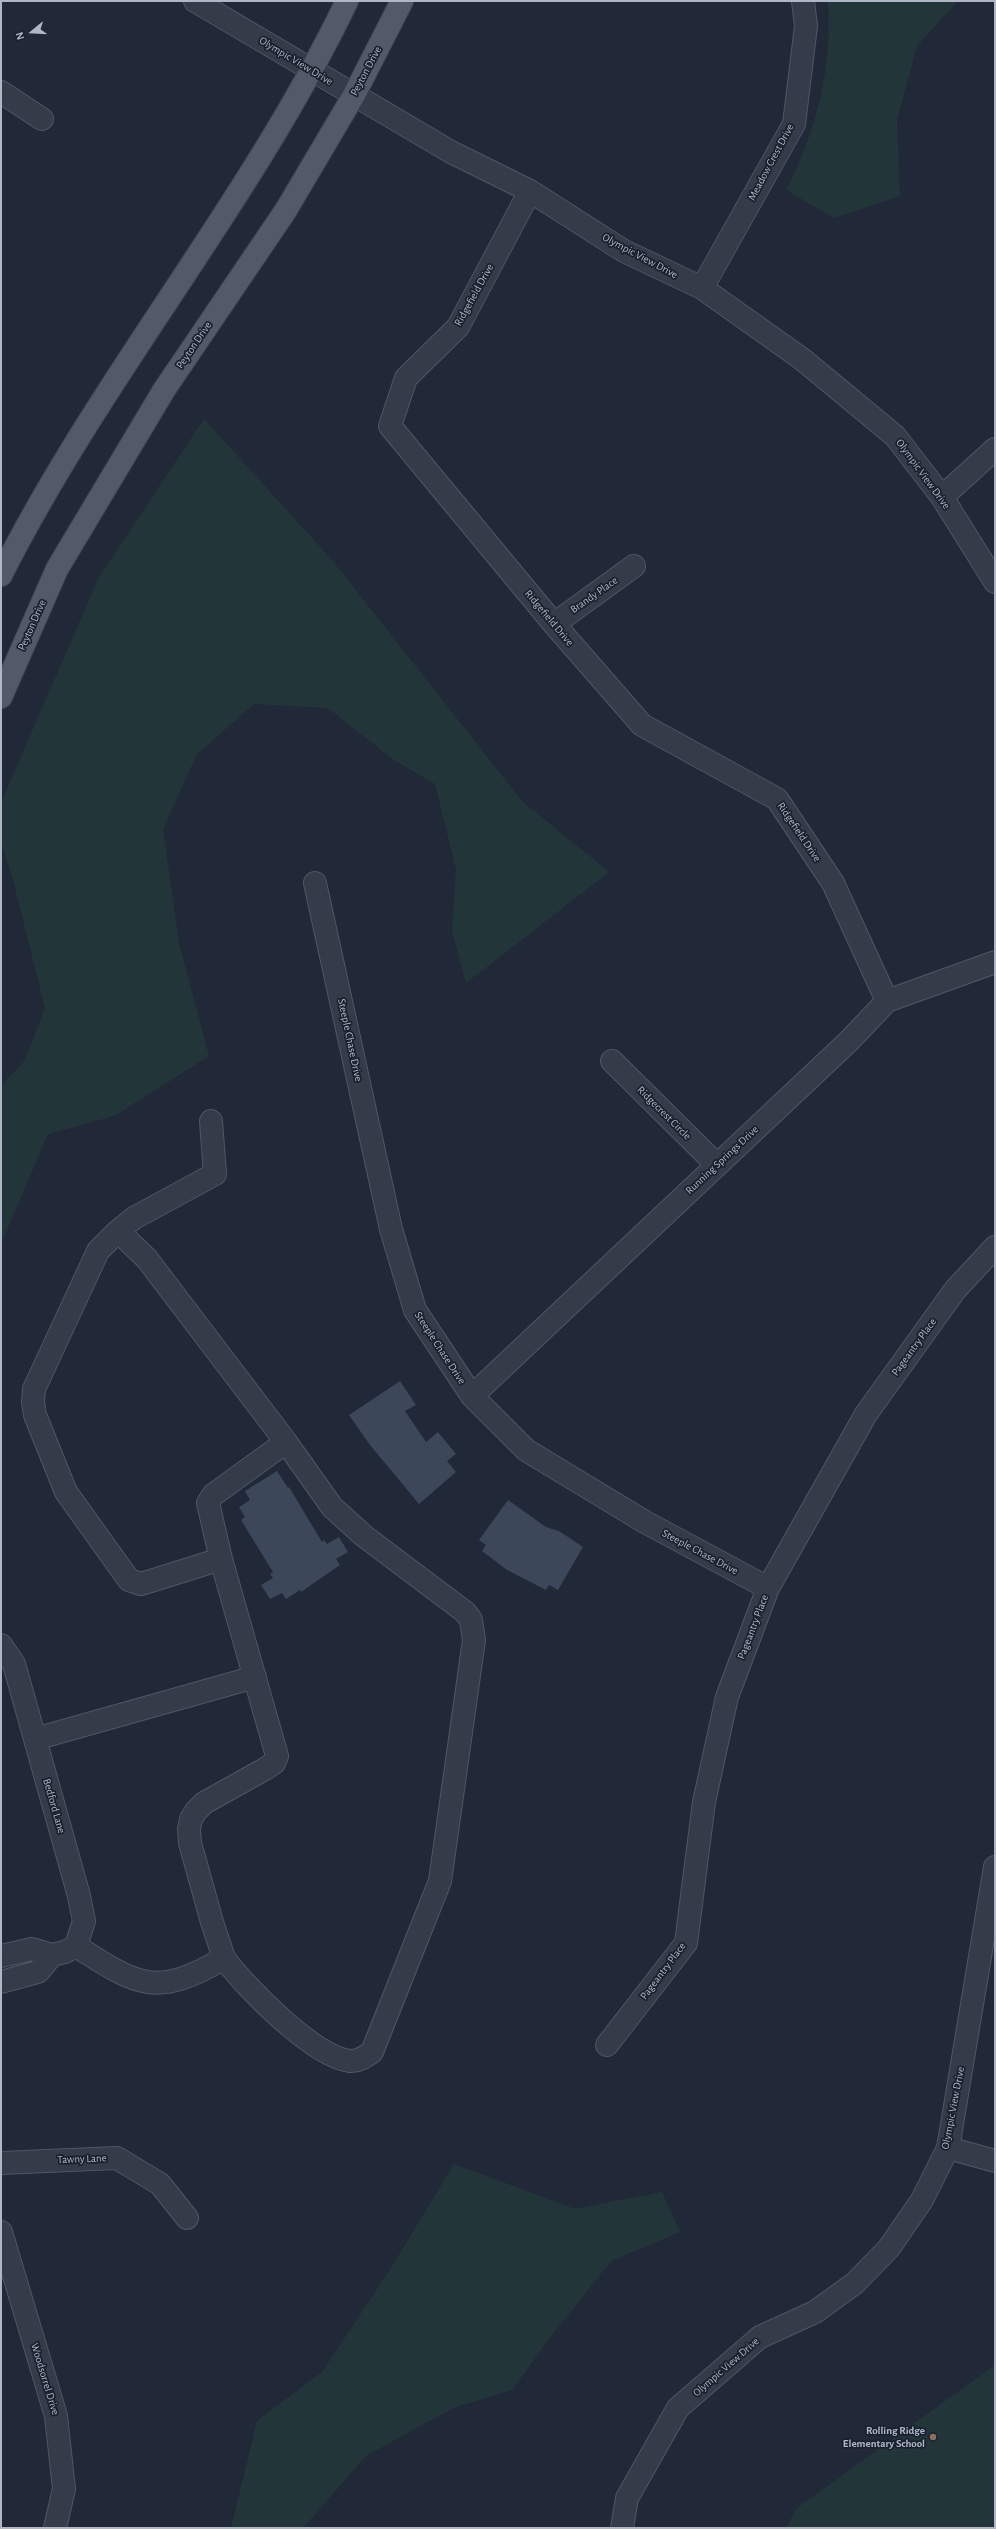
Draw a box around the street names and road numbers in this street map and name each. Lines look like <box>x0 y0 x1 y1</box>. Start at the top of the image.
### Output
street label: Olympic View Drive <box>257 34 335 88</box>
street label: Peyton Drive <box>347 44 385 98</box>
street label: Meadow Crest Drive <box>745 121 797 203</box>
street label: Olympic View Drive <box>600 231 680 281</box>
street label: Ridgefield Drive <box>451 262 497 328</box>
street label: Peyton Drive <box>173 319 215 371</box>
street label: Olympic View Drive <box>893 436 953 512</box>
street label: Brandy Place <box>568 574 620 616</box>
street label: Ridgefield Drive <box>522 587 576 649</box>
street label: Peyton Drive <box>15 598 49 652</box>
street label: Ridgefield Drive <box>774 800 824 864</box>
street label: Steeple Chase Drive <box>335 997 365 1083</box>
street label: Ridgecrest Circle <box>634 1083 694 1143</box>
street label: Running Springs Drive <box>683 1123 761 1197</box>
street label: Steeple Chase Drive <box>412 1309 468 1387</box>
street label: Pageantry Place <box>889 1316 939 1378</box>
street label: Steeple Chase Drive <box>660 1526 740 1578</box>
street label: Pageantry Place <box>735 1593 771 1661</box>
street label: Bedford Lane <box>40 1777 68 1835</box>
street label: Pageantry Place <box>637 1940 689 2002</box>
street label: Olympic View Drive <box>939 2066 967 2150</box>
street label: Tawny Lane <box>57 2152 107 2166</box>
street label: Olympic View Drive <box>690 2335 762 2399</box>
street label: Woodsorrel Drive <box>28 2341 62 2417</box>

